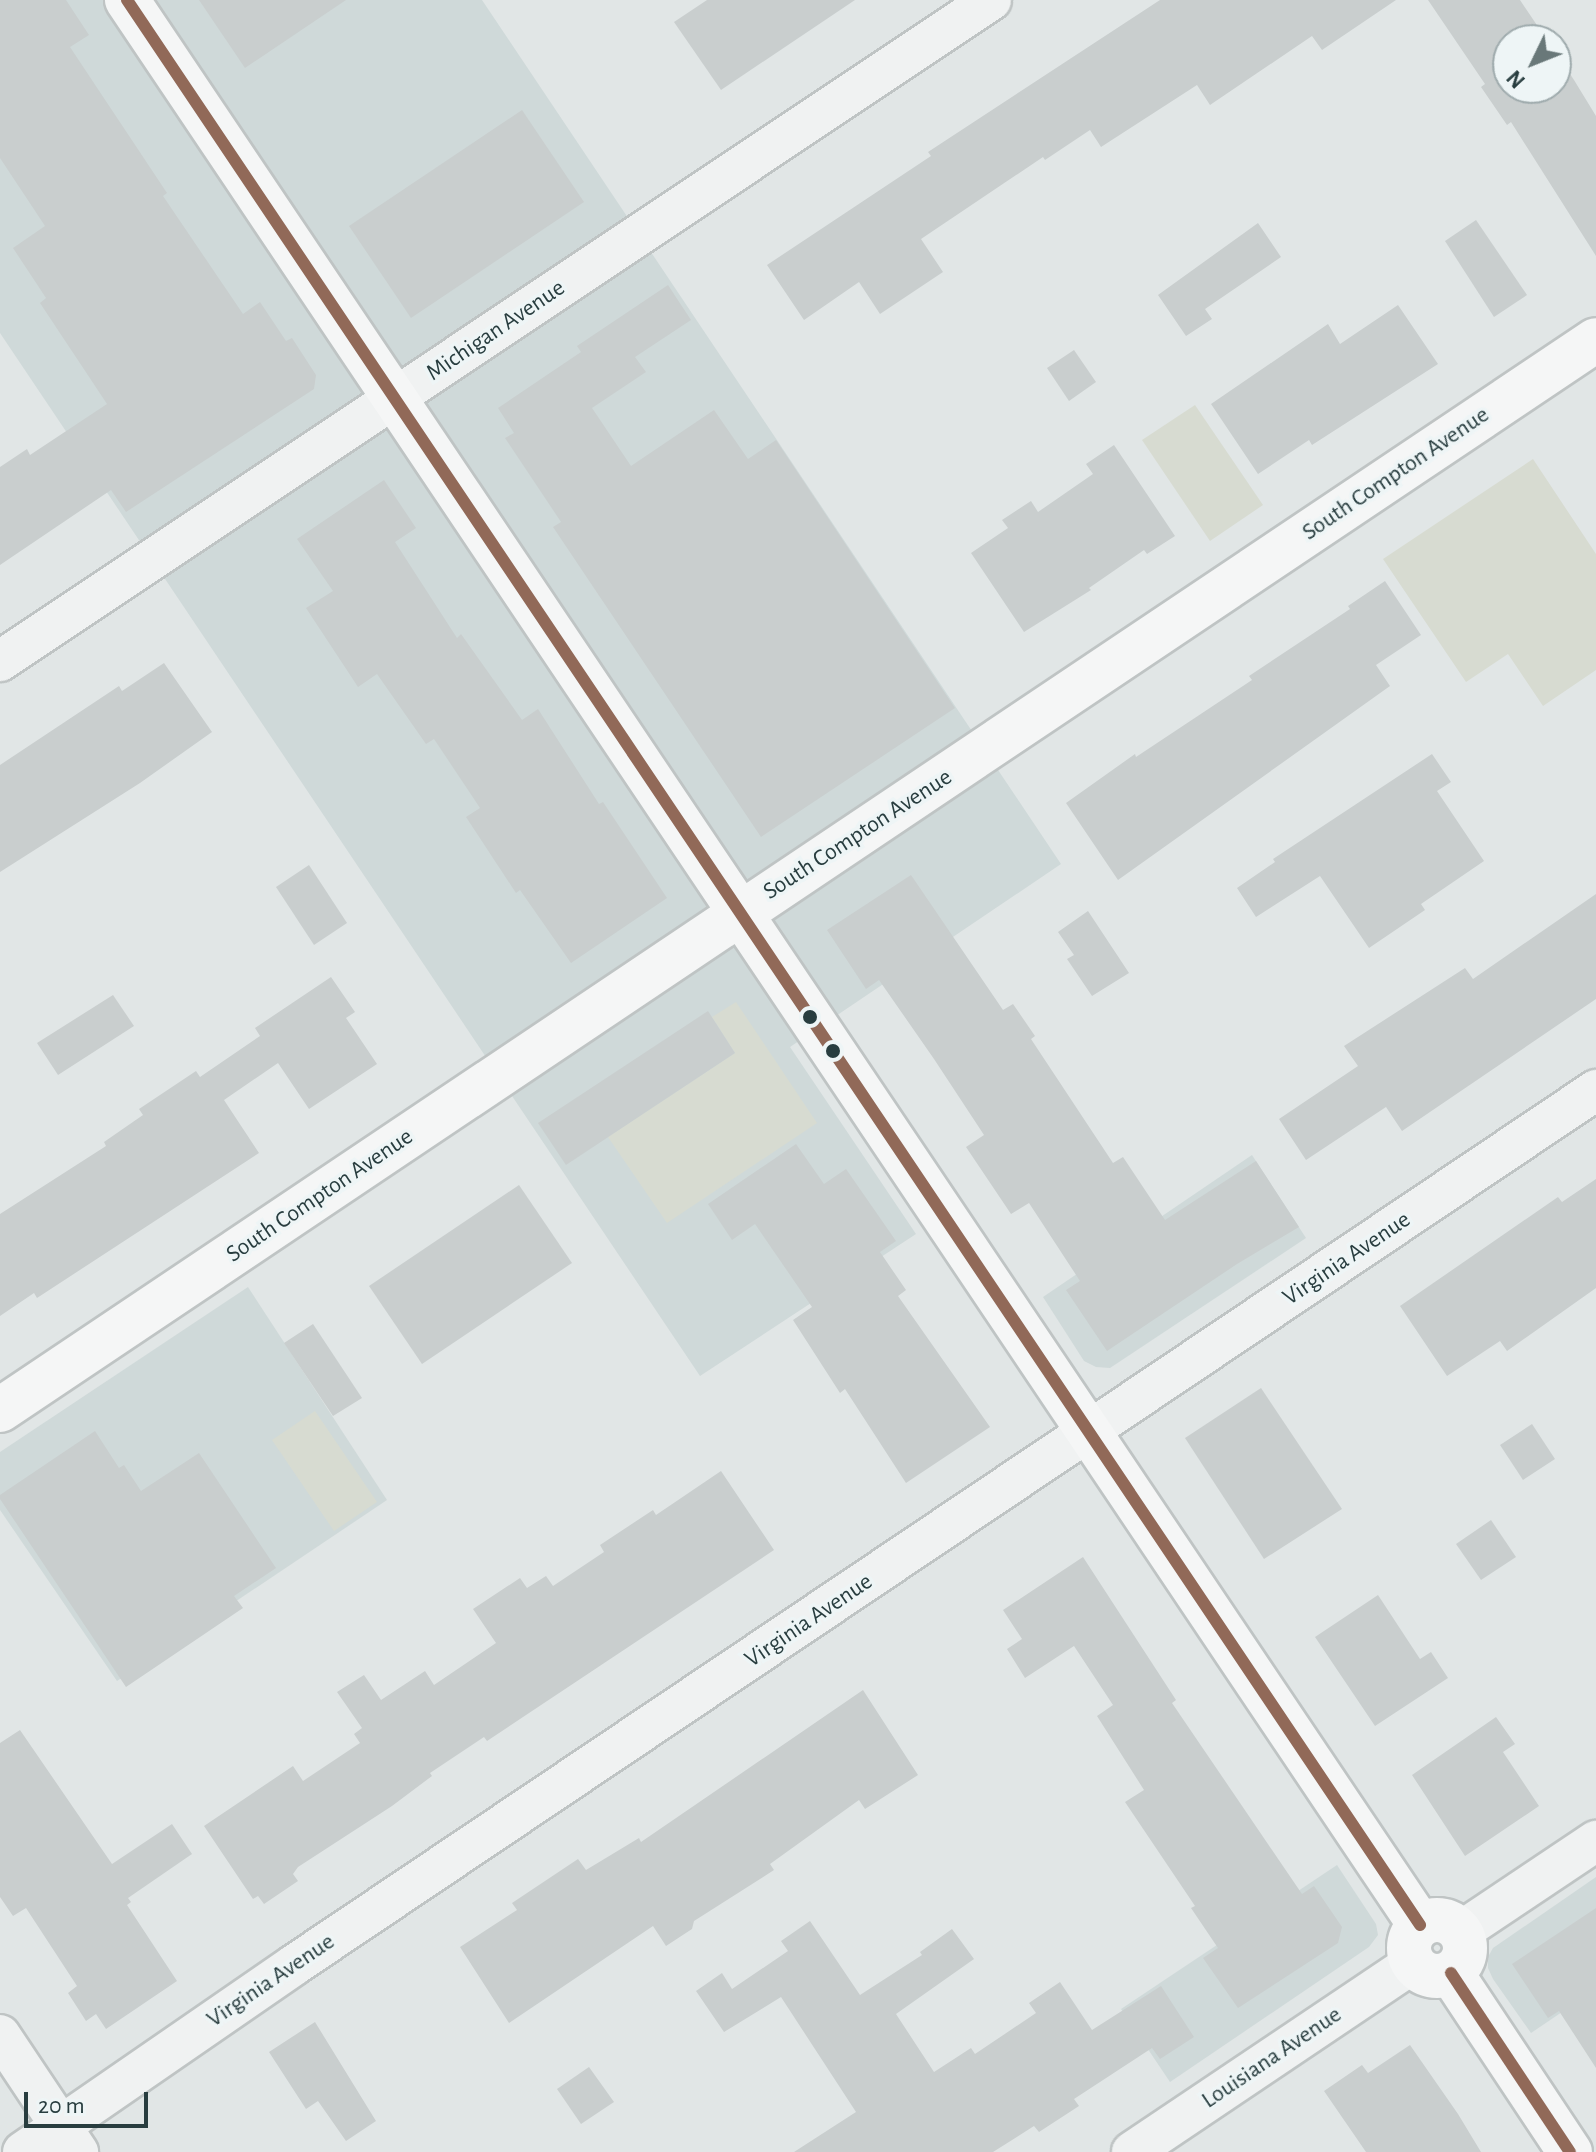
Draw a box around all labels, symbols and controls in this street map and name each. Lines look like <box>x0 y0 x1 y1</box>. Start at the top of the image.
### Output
north arrow <box>1492 24 1572 104</box>
text: N <box>1503 66 1529 92</box>
street label: Michigan Avenue <box>421 274 571 388</box>
street label: South Compton Avenue <box>1297 401 1495 547</box>
street label: South Compton Avenue <box>758 763 958 907</box>
unlabelled marker <box>802 1009 818 1025</box>
unlabelled marker <box>825 1043 841 1059</box>
street label: South Compton Avenue <box>221 1123 419 1269</box>
street label: Virginia Avenue <box>1278 1206 1416 1312</box>
street label: Virginia Avenue <box>740 1568 878 1674</box>
street label: Virginia Avenue <box>202 1928 340 2034</box>
street label: Louisiana Avenue <box>1197 2001 1347 2115</box>
scale bar <box>28 2076 152 2126</box>
text: 20 m <box>38 2094 85 2118</box>

